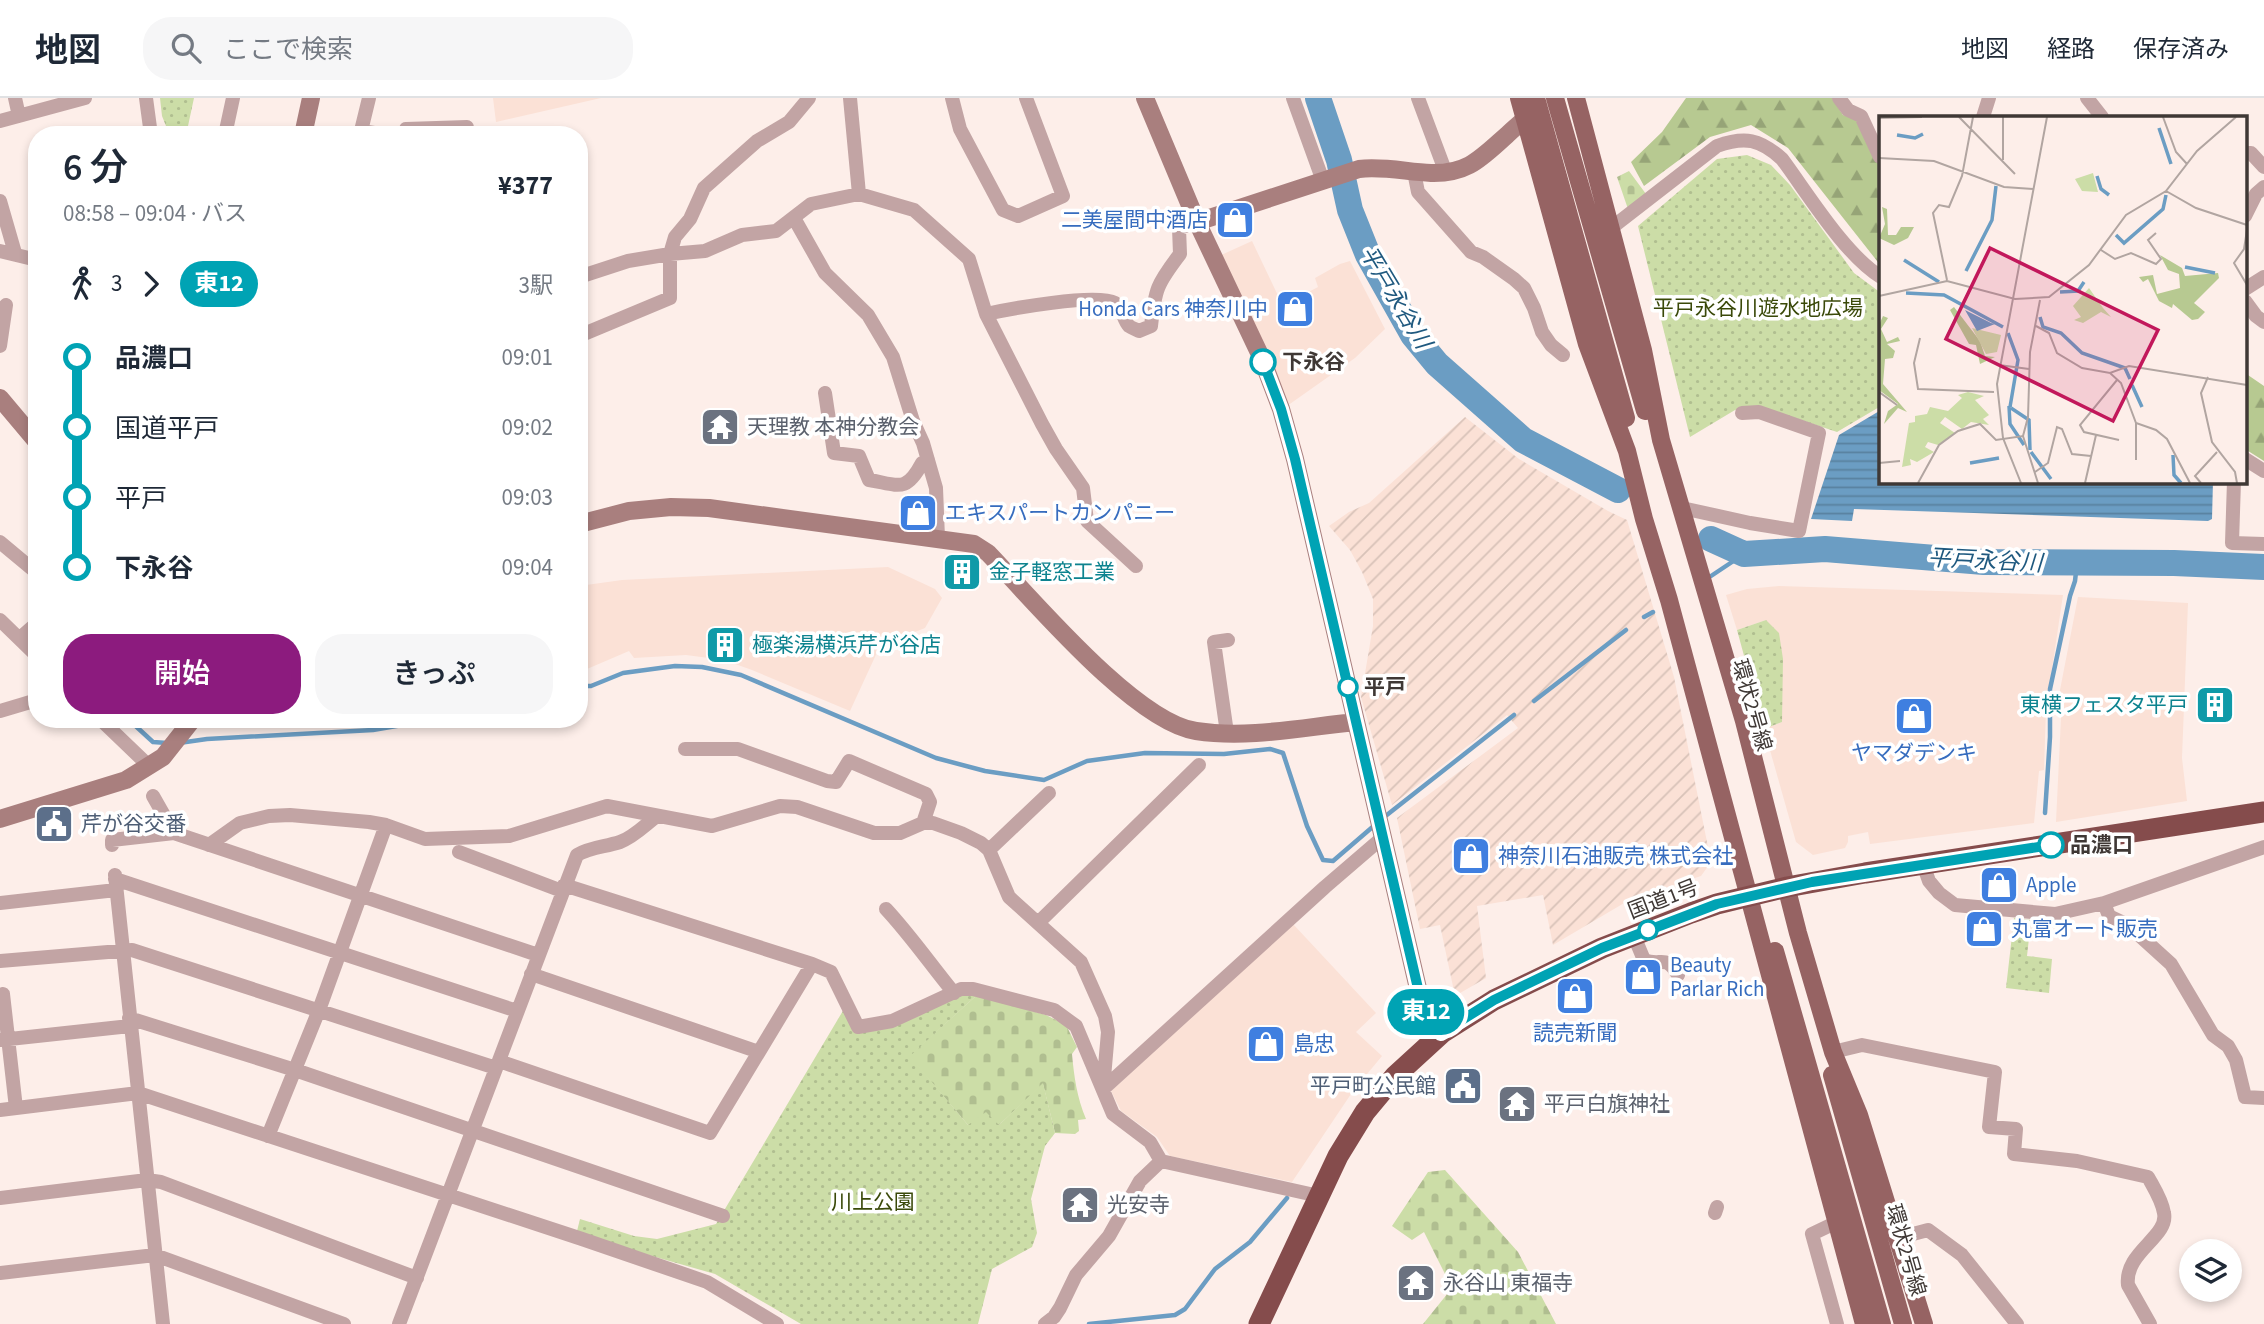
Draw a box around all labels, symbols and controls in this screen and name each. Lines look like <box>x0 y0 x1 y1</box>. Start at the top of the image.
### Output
search box <box>143 17 633 80</box>
text: 地図 <box>35 27 101 74</box>
icon: search <box>167 29 205 67</box>
text: ここで検索 <box>223 31 353 68</box>
text: 地図 <box>1961 32 2009 67</box>
text: 経路 <box>2047 32 2095 67</box>
text: 保存済み <box>2133 32 2229 67</box>
inset map <box>1879 116 2246 483</box>
text: 6 分 <box>63 141 128 195</box>
text: ¥377 <box>498 167 553 204</box>
text: 08:58 – 09:04 · バス <box>63 197 247 230</box>
shop icon: 二美屋間中酒店 <box>1214 199 1256 241</box>
place label: 二美屋間中酒店 <box>1061 205 1208 235</box>
water label: 平戸永谷川 <box>1352 239 1441 358</box>
icon: walk <box>63 265 101 303</box>
icon: forward <box>132 265 170 303</box>
text: 東12 <box>194 266 244 301</box>
text: 3 <box>111 267 122 300</box>
text: 3駅 <box>519 269 553 302</box>
shop icon: Honda Cars 神奈川中 <box>1274 288 1316 330</box>
park label: 平戸永谷川遊水地広場 <box>1653 293 1863 323</box>
place label: Honda Cars 神奈川中 <box>1078 294 1268 324</box>
text: 品濃口 <box>115 340 193 377</box>
text: 09:01 <box>502 341 553 374</box>
place label: 下永谷 <box>1282 347 1345 377</box>
marker: 下永谷 <box>1250 349 1276 375</box>
temple icon: 天理教 本神分教会 <box>699 406 741 448</box>
text: 国道平戸 <box>115 410 219 447</box>
text: 09:02 <box>502 411 553 444</box>
place label: 天理教 本神分教会 <box>747 412 919 442</box>
text: 平戸 <box>115 480 167 517</box>
text: 09:03 <box>502 481 553 514</box>
shop icon: エキスパートカンパニー <box>897 492 939 534</box>
place label: エキスパートカンパニー <box>945 498 1175 528</box>
water label: 平戸永谷川 <box>1927 541 2046 580</box>
text: 下永谷 <box>115 550 193 587</box>
text: 09:04 <box>502 551 553 584</box>
building icon: 金子軽窓工業 <box>941 551 983 593</box>
place label: 金子軽窓工業 <box>989 557 1115 587</box>
building icon: 極楽湯横浜芹が谷店 <box>704 624 746 666</box>
place label: 極楽湯横浜芹が谷店 <box>752 630 941 660</box>
button: 開始 <box>63 634 301 714</box>
button: きっぷ <box>315 634 553 714</box>
street label: 環状2号線 <box>1725 655 1779 755</box>
place label: 平戸 <box>1364 672 1406 702</box>
marker: 平戸 <box>1338 677 1358 697</box>
building icon: 東横フェスタ平戸 <box>2194 684 2236 726</box>
place label: 東横フェスタ平戸 <box>2020 690 2188 720</box>
shop icon: ヤマダデンキ <box>1893 695 1935 737</box>
place label: ヤマダデンキ <box>1851 738 1977 768</box>
public building icon: 芹が谷交番 <box>33 803 75 845</box>
place label: 芹が谷交番 <box>81 809 186 839</box>
place label: 品濃口 <box>2070 830 2133 860</box>
marker: 品濃口 <box>2038 832 2064 858</box>
shop icon: 神奈川石油販売 株式会社 <box>1450 835 1492 877</box>
place label: 神奈川石油販売 株式会社 <box>1498 841 1733 871</box>
shop icon: Apple <box>1978 864 2020 906</box>
place label: Apple <box>2026 870 2076 900</box>
street label: 国道1号 <box>1623 872 1703 926</box>
shop icon: 丸富オート販売 <box>1963 908 2005 950</box>
place label: 丸富オート販売 <box>2011 914 2158 944</box>
unlabelled marker <box>1638 920 1658 940</box>
place label: Beauty Parlar Rich <box>1670 950 1764 1004</box>
shop icon: Beauty Parlar Rich <box>1622 956 1664 998</box>
shop icon: 読売新聞 <box>1554 975 1596 1017</box>
line badge: 東12 <box>1386 989 1466 1035</box>
text: 東12 <box>1401 994 1451 1029</box>
place label: 読売新聞 <box>1533 1018 1617 1048</box>
shop icon: 島忠 <box>1245 1023 1287 1065</box>
place label: 島忠 <box>1293 1029 1335 1059</box>
public building icon: 平戸町公民館 <box>1442 1065 1484 1107</box>
place label: 平戸町公民館 <box>1310 1071 1436 1101</box>
temple icon: 平戸白旗神社 <box>1496 1083 1538 1125</box>
place label: 平戸白旗神社 <box>1544 1089 1670 1119</box>
temple icon: 光安寺 <box>1059 1184 1101 1226</box>
park label: 川上公園 <box>831 1187 915 1217</box>
place label: 光安寺 <box>1107 1190 1170 1220</box>
street label: 環状2号線 <box>1879 1200 1933 1300</box>
map controls <box>2179 1239 2242 1302</box>
button: layers <box>2179 1239 2242 1302</box>
temple icon: 永谷山 東福寺 <box>1395 1262 1437 1304</box>
place label: 永谷山 東福寺 <box>1443 1268 1573 1298</box>

